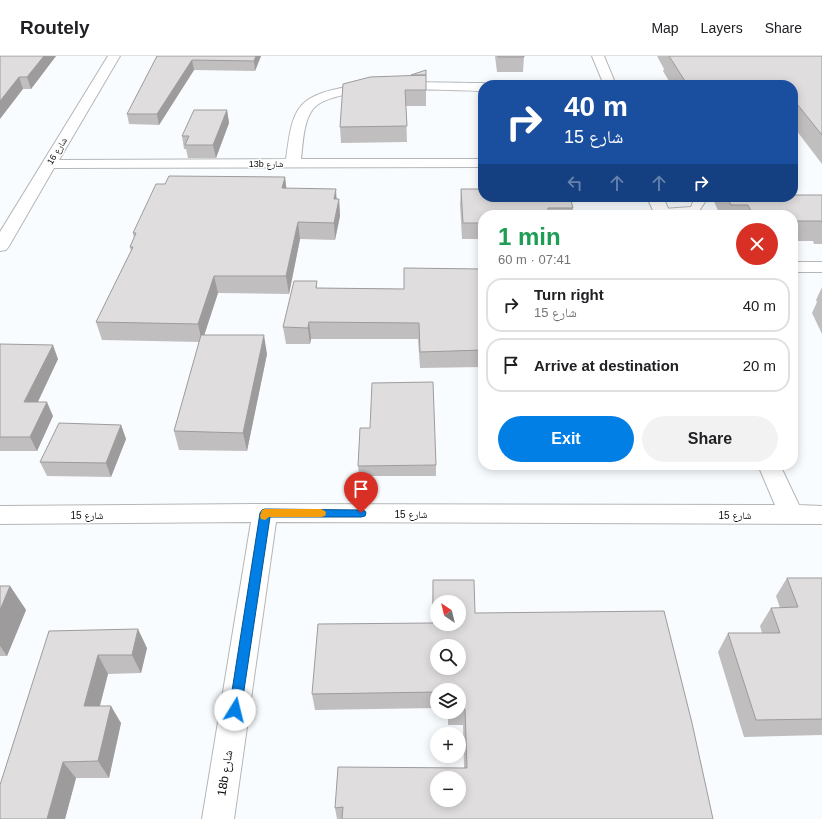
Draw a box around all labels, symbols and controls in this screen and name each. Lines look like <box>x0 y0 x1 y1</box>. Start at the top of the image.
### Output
text: Routely <box>20 17 90 38</box>
text: Map <box>651 20 679 36</box>
text: Layers <box>701 20 743 36</box>
text: Share <box>765 20 802 36</box>
text: 40 m <box>564 91 628 122</box>
icon: right <box>498 96 550 148</box>
text: شارع 15 <box>564 127 623 147</box>
street label: شارع 16 <box>45 136 70 167</box>
street label: 13b شارع <box>249 159 283 170</box>
icon: left <box>564 172 586 194</box>
icon: ahead <box>606 172 628 194</box>
icon: ahead <box>648 172 670 194</box>
icon: right <box>690 172 712 194</box>
text: 1 min <box>498 223 561 250</box>
button: close <box>736 223 778 265</box>
text: 60 m · 07:41 <box>498 252 571 267</box>
text: Turn right <box>534 286 604 303</box>
icon: right <box>500 294 522 316</box>
text: 40 m <box>743 297 776 314</box>
text: شارع 15 <box>534 305 577 320</box>
icon: arrive <box>500 354 522 376</box>
text: Arrive at destination <box>534 357 679 374</box>
text: 20 m <box>743 357 776 374</box>
button: Exit <box>498 416 634 462</box>
button: Share <box>642 416 778 462</box>
pin <box>344 472 378 513</box>
icon: arrive <box>350 478 372 500</box>
street label: شارع 15 <box>395 509 428 521</box>
street label: شارع 15 <box>71 510 104 522</box>
street label: شارع 15 <box>719 510 752 522</box>
north arrow <box>430 595 466 631</box>
map controls <box>430 595 466 807</box>
button: search <box>430 639 466 675</box>
button: layers <box>430 683 466 719</box>
position arrow <box>214 689 256 731</box>
button: + <box>430 727 466 763</box>
street label: 18b شارع <box>214 749 237 797</box>
button: − <box>430 771 466 807</box>

